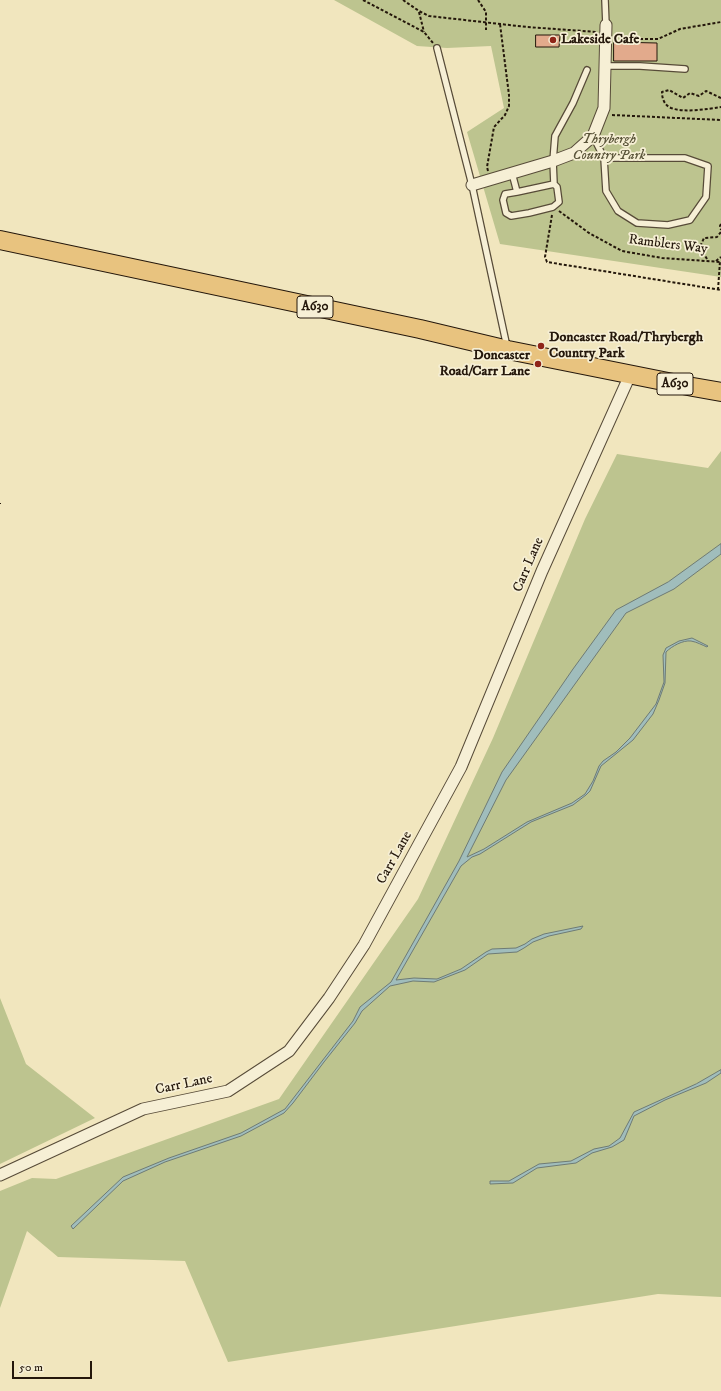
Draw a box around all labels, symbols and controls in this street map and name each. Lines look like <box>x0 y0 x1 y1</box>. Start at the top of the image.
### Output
place label: Lakeside Cafe <box>561 32 639 48</box>
marker: Lakeside Cafe <box>548 35 558 45</box>
park label: Thrybergh Country Park <box>573 132 645 164</box>
street label: Ramblers Way <box>627 232 709 258</box>
road number: A630 <box>297 296 333 318</box>
place label: Doncaster Road/Thrybergh Country Park <box>549 330 703 362</box>
marker: Doncaster Road/Thrybergh Country Park <box>536 341 546 351</box>
place label: Doncaster Road/Carr Lane <box>439 348 530 380</box>
marker: Doncaster Road/Carr Lane <box>533 359 543 369</box>
road number: A630 <box>657 373 693 395</box>
street label: Carr Lane <box>510 535 548 595</box>
street label: Carr Lane <box>374 829 416 887</box>
street label: Carr Lane <box>154 1071 214 1099</box>
scale bar <box>14 1353 94 1379</box>
text: 50 m <box>19 1360 43 1375</box>

